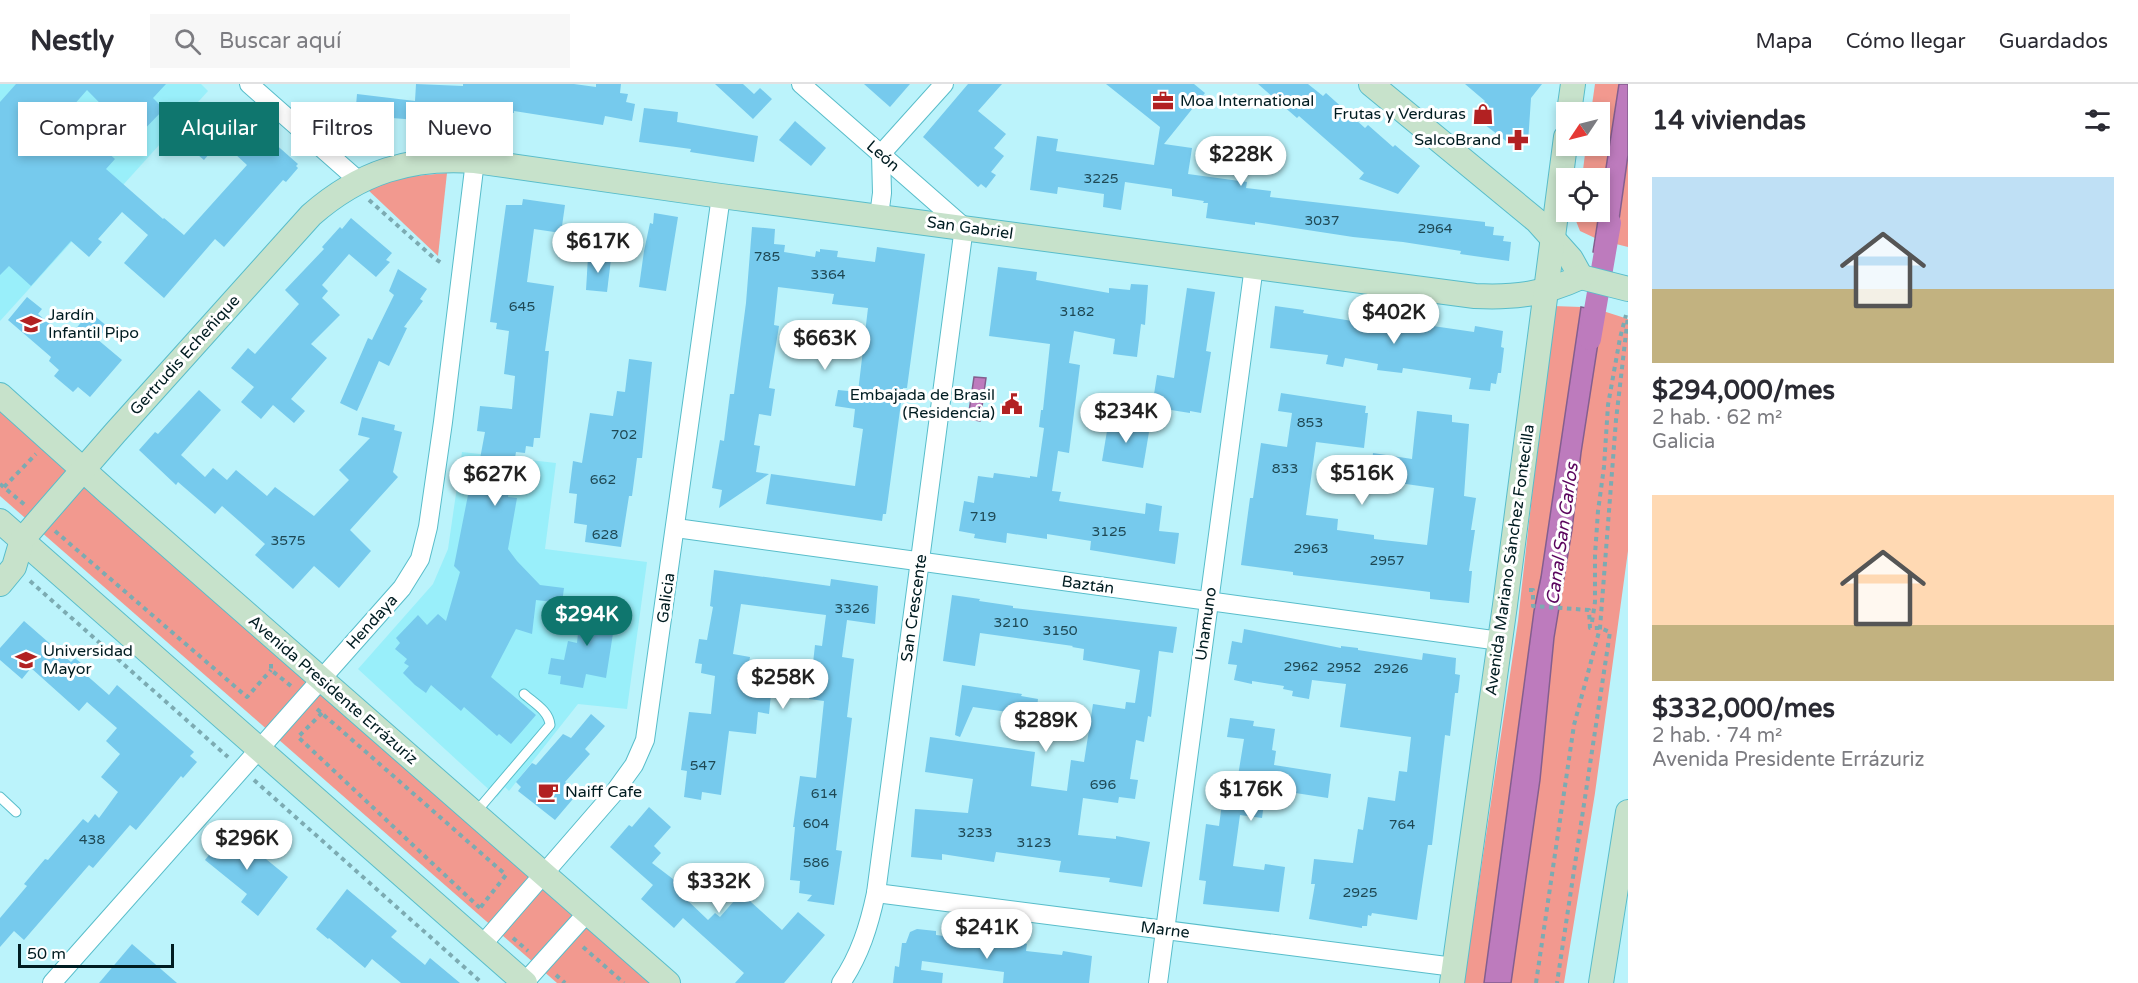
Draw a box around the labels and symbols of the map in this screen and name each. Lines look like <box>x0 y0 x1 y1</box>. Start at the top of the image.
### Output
office icon: Moa International <box>1151 89 1175 113</box>
place label: Moa International <box>1180 91 1314 111</box>
shop icon: Frutas y Verduras <box>1471 102 1495 126</box>
north arrow <box>1556 102 1610 156</box>
place label: Frutas y Verduras <box>1333 104 1466 124</box>
pharmacy icon: SalcoBrand <box>1506 128 1530 152</box>
place label: SalcoBrand <box>1414 130 1501 150</box>
street label: León <box>862 136 904 176</box>
pin: $228K <box>1199 136 1283 187</box>
house number: 3225 <box>1083 170 1119 187</box>
street label: San Gabriel <box>925 212 1015 244</box>
house number: 3037 <box>1304 212 1340 229</box>
house number: 2964 <box>1417 220 1453 237</box>
pin: $617K <box>556 223 640 274</box>
house number: 785 <box>754 248 780 265</box>
house number: 3364 <box>810 266 846 283</box>
street label: Gertrudis Echeñique <box>126 291 244 419</box>
pin: $402K <box>1352 294 1436 345</box>
house number: 645 <box>509 298 535 315</box>
house number: 3182 <box>1059 303 1095 320</box>
place label: Jardín Infantil Pipo <box>48 305 139 343</box>
school or university icon: Jardín Infantil Pipo <box>19 312 43 336</box>
pin: $663K <box>783 320 867 371</box>
place label: Embajada de Brasil (Residencia) <box>850 385 995 423</box>
public building icon: Embajada de Brasil (Residencia) <box>1000 392 1024 416</box>
pin: $234K <box>1084 393 1168 444</box>
house number: 853 <box>1297 414 1323 431</box>
street label: Avenida Mariano Sánchez Fontecilla <box>1481 423 1539 697</box>
house number: 702 <box>611 426 637 443</box>
pin: $516K <box>1320 455 1404 506</box>
pin: $627K <box>453 456 537 507</box>
house number: 833 <box>1272 460 1298 477</box>
water label: Canal San Carlos <box>1541 460 1583 606</box>
house number: 662 <box>590 471 616 488</box>
house number: 719 <box>970 508 996 525</box>
house number: 3125 <box>1091 523 1127 540</box>
house number: 628 <box>592 526 618 543</box>
house number: 3575 <box>270 532 306 549</box>
house number: 2963 <box>1293 540 1329 557</box>
house number: 2957 <box>1369 552 1405 569</box>
street label: San Crescente <box>897 553 931 663</box>
street label: Baztán <box>1060 571 1116 599</box>
street label: Galicia <box>653 572 679 624</box>
street label: Unamuno <box>1191 586 1221 662</box>
street label: Hendaya <box>342 590 402 654</box>
pin: $294K <box>545 596 629 647</box>
house number: 3326 <box>834 600 870 617</box>
street label: Avenida Presidente Errázuriz <box>244 611 422 769</box>
house number: 3210 <box>993 614 1029 631</box>
house number: 3150 <box>1042 622 1078 639</box>
place label: Universidad Mayor <box>43 641 133 679</box>
school or university icon: Universidad Mayor <box>14 648 38 672</box>
house number: 2962 <box>1283 658 1319 675</box>
pin: $258K <box>741 659 825 710</box>
house number: 2952 <box>1326 659 1362 676</box>
house number: 2926 <box>1373 660 1409 677</box>
pin: $289K <box>1004 702 1088 753</box>
house number: 547 <box>690 757 716 774</box>
pin: $176K <box>1209 771 1293 822</box>
house number: 696 <box>1090 776 1116 793</box>
cafe icon: Naiff Cafe <box>536 780 560 804</box>
place label: Naiff Cafe <box>565 782 642 802</box>
house number: 614 <box>811 785 837 802</box>
house number: 604 <box>803 815 829 832</box>
house number: 764 <box>1389 816 1415 833</box>
pin: $296K <box>205 820 289 871</box>
house number: 3233 <box>957 824 993 841</box>
house number: 438 <box>79 831 105 848</box>
house number: 3123 <box>1016 834 1052 851</box>
house number: 586 <box>803 854 829 871</box>
pin: $332K <box>677 863 761 914</box>
house number: 2925 <box>1342 884 1378 901</box>
pin: $241K <box>945 909 1029 960</box>
street label: Marne <box>1139 917 1191 943</box>
scale bar <box>18 941 174 968</box>

